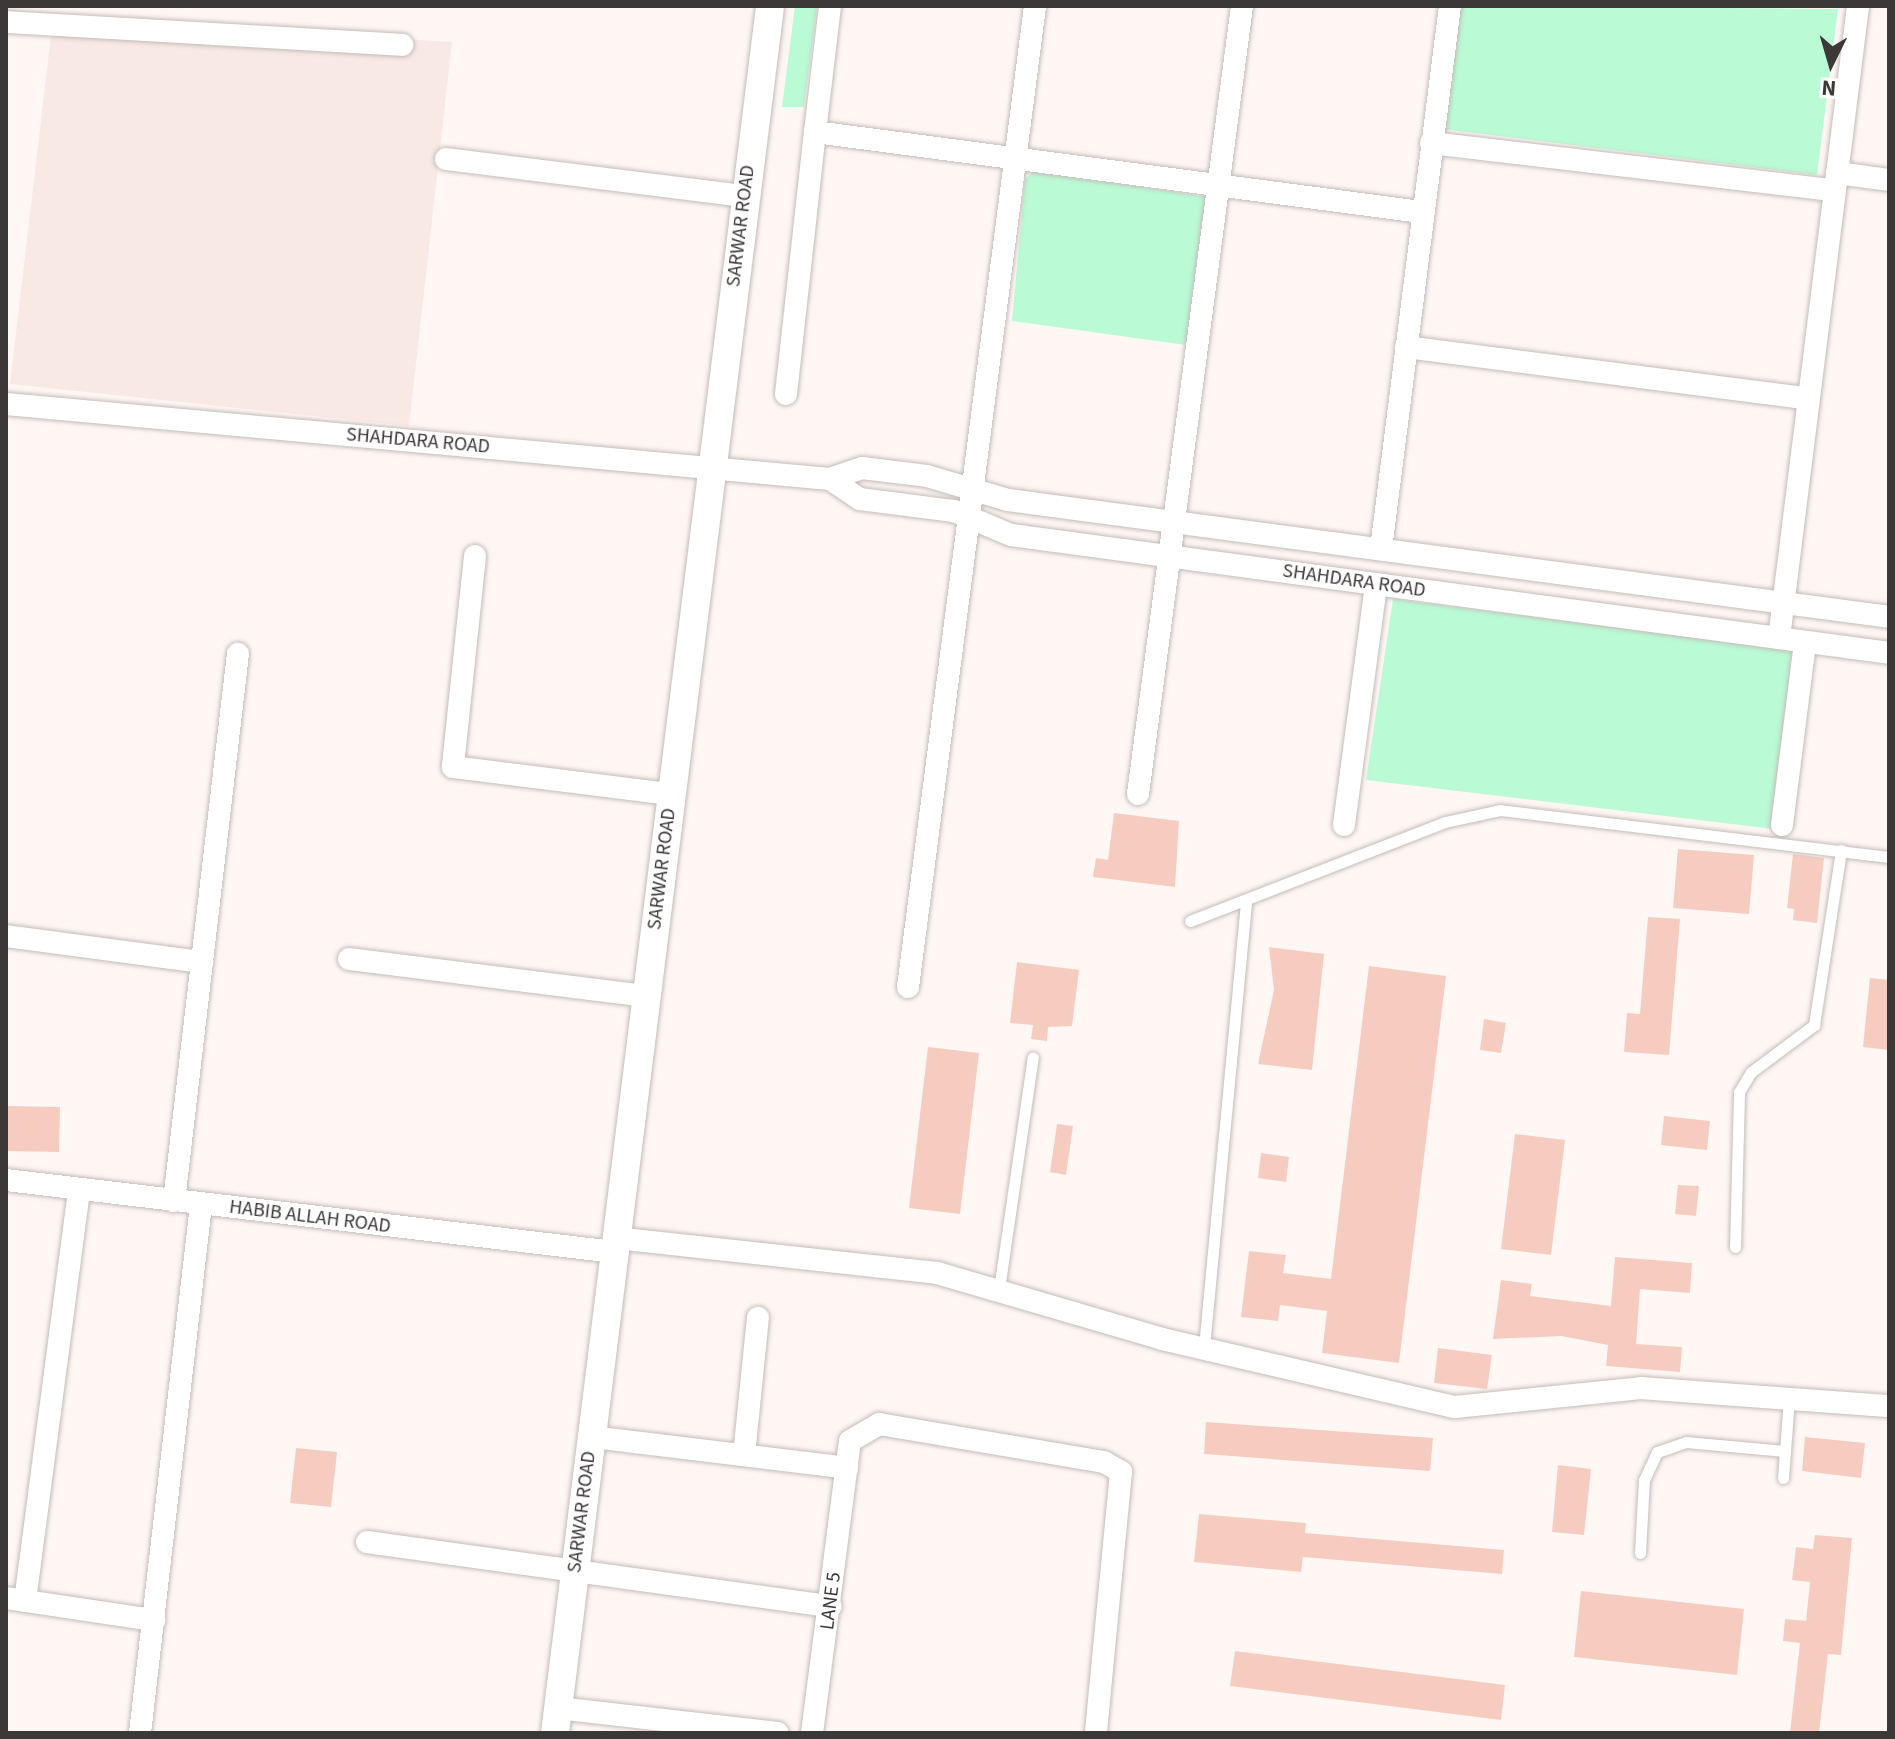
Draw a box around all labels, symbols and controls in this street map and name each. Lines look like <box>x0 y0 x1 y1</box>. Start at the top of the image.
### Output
north arrow <box>1791 24 1871 104</box>
text: N <box>1820 71 1838 104</box>
street label: SARWAR ROAD <box>722 164 760 288</box>
street label: SHAHDARA ROAD <box>345 423 491 459</box>
street label: SHAHDARA ROAD <box>1281 559 1427 603</box>
street label: SARWAR ROAD <box>643 807 681 931</box>
street label: HABIB ALLAH ROAD <box>228 1195 392 1239</box>
street label: SARWAR ROAD <box>563 1450 601 1574</box>
street label: LANE 5 <box>816 1571 846 1631</box>

